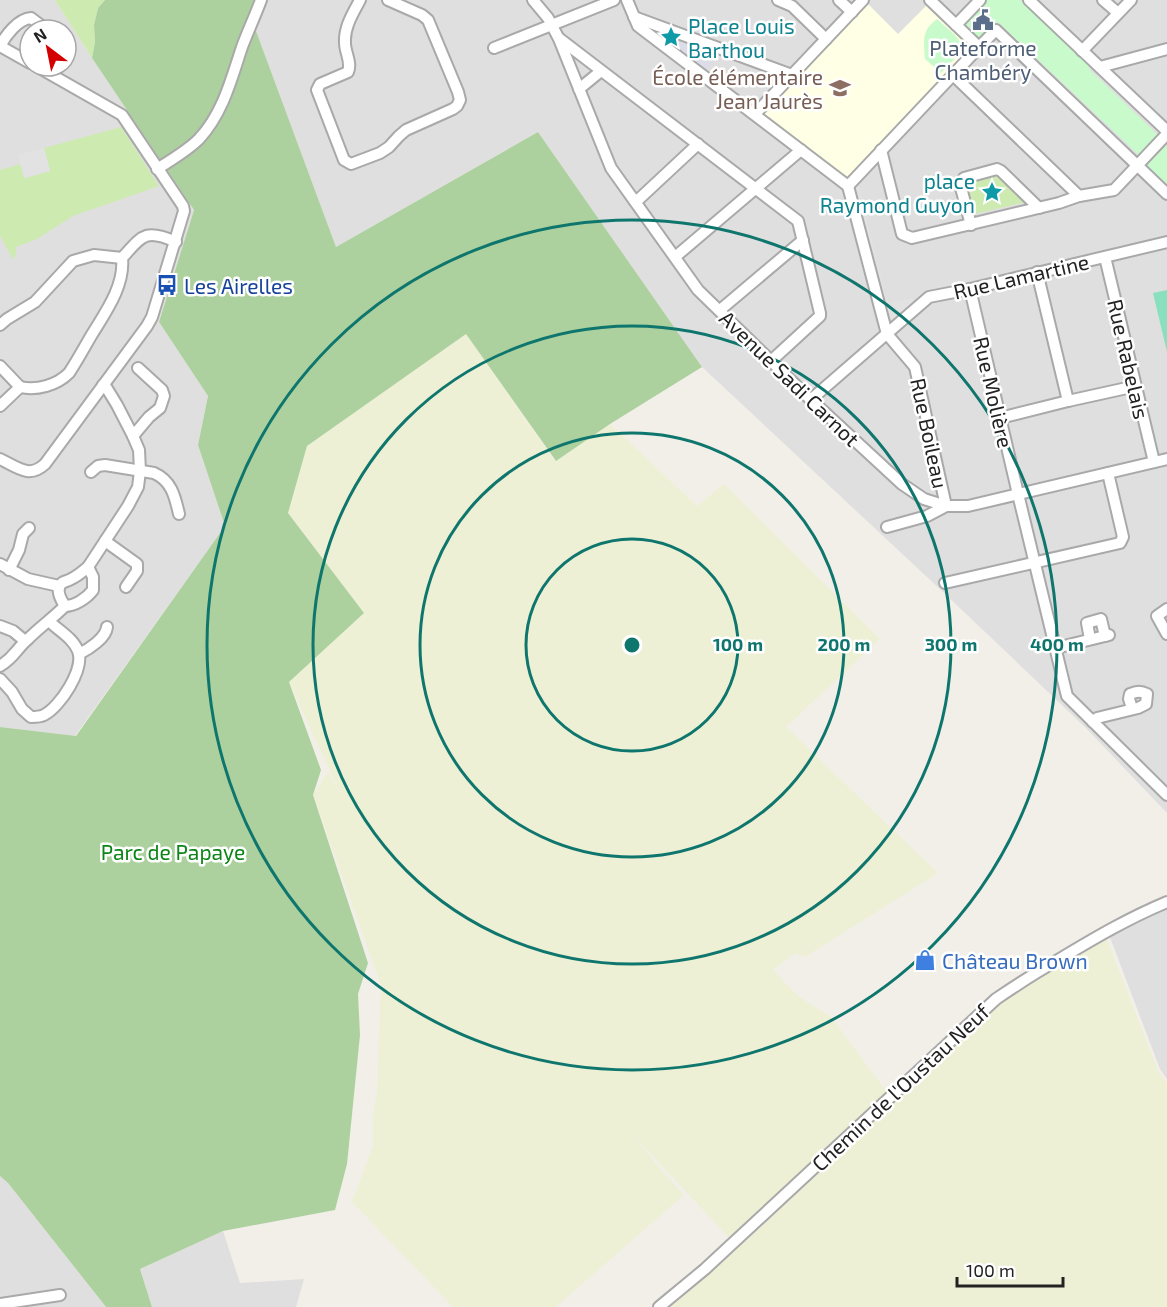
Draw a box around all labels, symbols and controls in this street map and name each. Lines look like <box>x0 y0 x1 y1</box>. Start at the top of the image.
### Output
public building icon: Plateforme Chambéry <box>971 8 995 32</box>
place label: Place Louis Barthou <box>688 13 795 62</box>
north arrow <box>18 18 78 78</box>
text: N <box>30 24 50 46</box>
place icon: Place Louis Barthou <box>659 25 683 49</box>
place label: Plateforme Chambéry <box>929 35 1037 84</box>
place label: École élémentaire Jean Jaurès <box>652 64 823 113</box>
school or university icon: École élémentaire Jean Jaurès <box>828 76 852 100</box>
place label: place Raymond Guyon <box>820 168 975 217</box>
place icon: place Raymond Guyon <box>980 180 1004 204</box>
street label: Rue Lamartine <box>951 248 1091 304</box>
bus stop icon: Les Airelles <box>155 273 179 297</box>
place label: Les Airelles <box>184 273 293 298</box>
street label: Rue Rabelais <box>1103 297 1155 421</box>
street label: Avenue Sadi Carnot <box>715 305 865 451</box>
street label: Rue Molière <box>969 334 1019 450</box>
street label: Rue Boileau <box>906 376 954 490</box>
text: 100 m <box>713 633 763 655</box>
text: 200 m <box>818 633 870 655</box>
text: 300 m <box>925 633 977 655</box>
text: 400 m <box>1030 633 1084 655</box>
centre of rings <box>622 635 642 655</box>
park label: Parc de Papaye <box>101 839 245 864</box>
shop icon: Château Brown <box>913 948 937 972</box>
place label: Château Brown <box>942 948 1088 973</box>
street label: Chemin de l'Oustau Neuf <box>806 998 994 1176</box>
scale bar <box>957 1250 1064 1288</box>
text: 100 m <box>966 1259 1015 1281</box>

